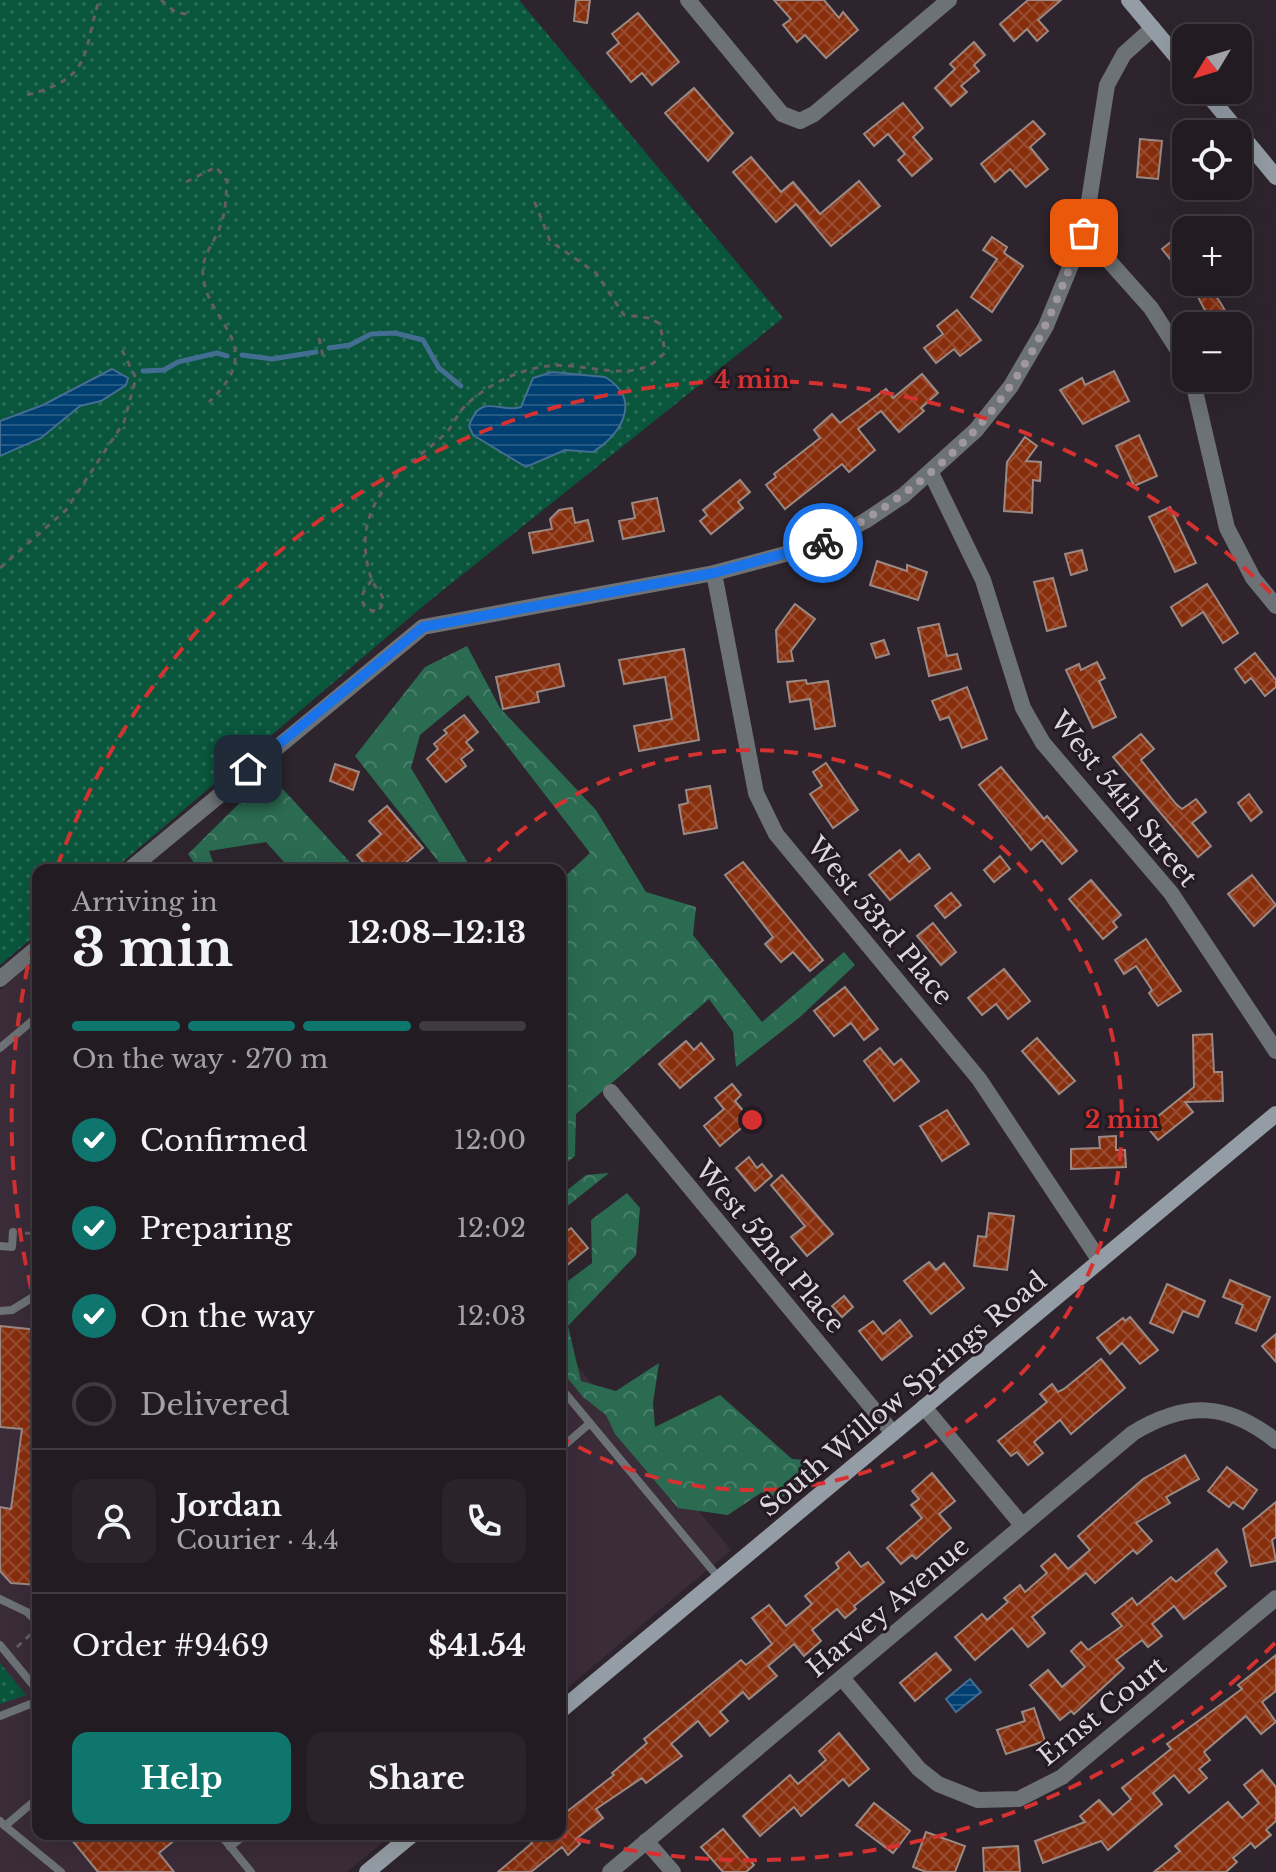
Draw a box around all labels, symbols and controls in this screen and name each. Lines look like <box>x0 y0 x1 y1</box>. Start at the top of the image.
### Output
north arrow <box>1172 24 1252 104</box>
map controls <box>1172 24 1252 392</box>
button: locate <box>1172 120 1252 200</box>
pin <box>1050 199 1118 267</box>
icon: bag <box>1062 211 1106 255</box>
button: + <box>1172 216 1252 296</box>
button: − <box>1172 312 1252 392</box>
text: 4 min <box>715 365 790 394</box>
courier <box>783 503 863 583</box>
icon: bike <box>801 521 845 565</box>
street label: West 54th Street <box>1043 704 1204 893</box>
pin <box>214 735 282 803</box>
icon: home <box>226 747 270 791</box>
street label: West 53rd Place <box>800 829 960 1012</box>
text: Arriving in <box>72 886 218 918</box>
text: 12:08–12:13 <box>348 914 526 951</box>
text: 3 min <box>72 916 233 980</box>
text: On the way · 270 m <box>72 1043 328 1075</box>
text: 2 min <box>1085 1105 1160 1134</box>
centre of rings <box>738 1106 766 1134</box>
icon: check <box>72 1118 116 1162</box>
text: Confirmed <box>140 1122 308 1159</box>
text: 12:00 <box>454 1124 526 1156</box>
street label: West 52nd Place <box>688 1153 852 1340</box>
icon: check <box>72 1206 116 1250</box>
text: Preparing <box>140 1210 292 1247</box>
text: 12:02 <box>456 1212 526 1244</box>
street label: South Willow Springs Road <box>753 1265 1053 1523</box>
icon: check <box>72 1294 116 1338</box>
text: On the way <box>140 1298 315 1335</box>
text: 12:03 <box>456 1300 526 1332</box>
text: Delivered <box>140 1386 290 1423</box>
button: person <box>72 1479 156 1563</box>
button: phone <box>442 1479 526 1563</box>
text: Jordan <box>176 1487 282 1524</box>
text: Courier · 4.4 <box>176 1524 339 1556</box>
street label: Harvey Avenue <box>800 1530 976 1684</box>
text: Order #9469 <box>72 1627 269 1664</box>
text: $41.54 <box>428 1627 526 1664</box>
street label: Ernst Court <box>1031 1649 1173 1772</box>
button: Help <box>72 1732 291 1824</box>
button: Share <box>307 1732 526 1824</box>

